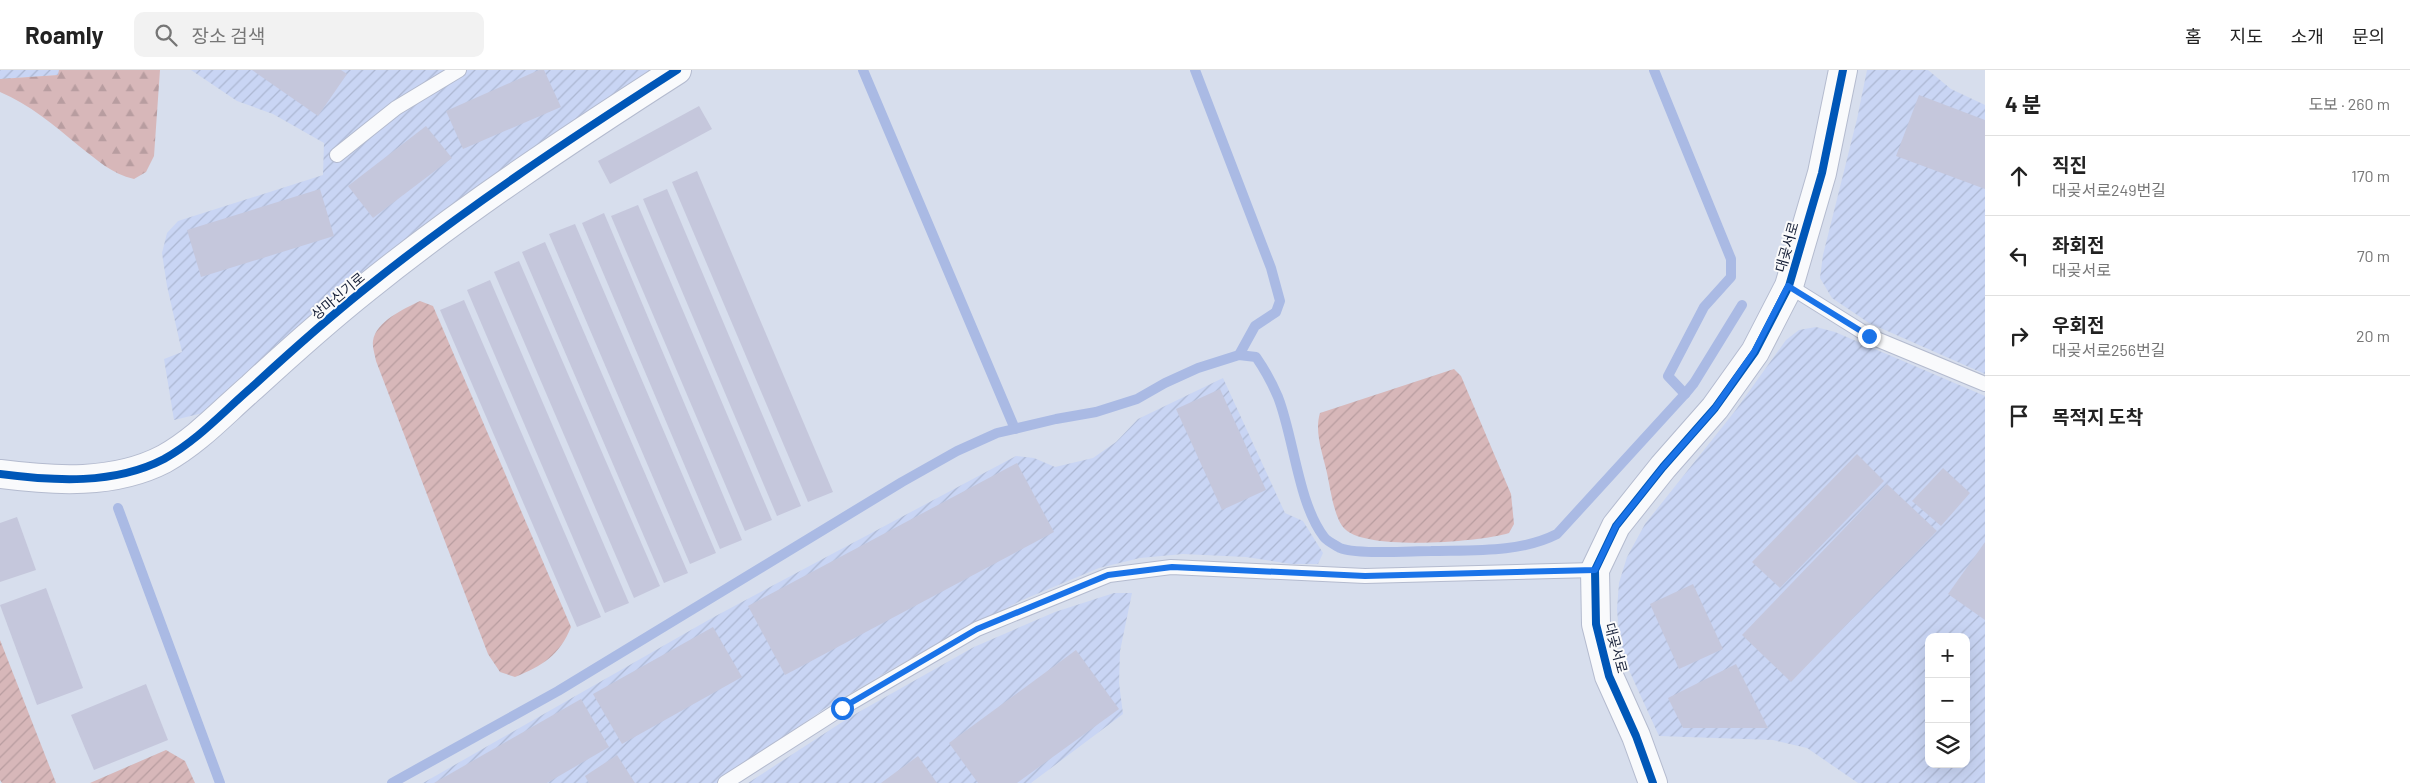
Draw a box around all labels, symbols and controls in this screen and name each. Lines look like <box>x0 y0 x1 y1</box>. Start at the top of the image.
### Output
search box <box>134 12 484 57</box>
text: Roamly <box>25 20 104 49</box>
icon: search <box>152 21 180 49</box>
text: 장소 검색 <box>192 24 265 47</box>
text: 홈 <box>2185 25 2202 47</box>
text: 지도 <box>2230 25 2263 47</box>
text: 소개 <box>2291 25 2324 47</box>
text: 문의 <box>2352 25 2385 47</box>
text: 4 분 <box>2005 91 2041 116</box>
text: 도보 · 260 m <box>2309 94 2390 113</box>
text: 직진 <box>2052 153 2087 176</box>
icon: ahead <box>2005 162 2033 190</box>
text: 170 m <box>2351 166 2390 185</box>
text: 대곶서로249번길 <box>2052 180 2166 199</box>
street label: 대곶서로 <box>1771 220 1802 274</box>
text: 좌회전 <box>2052 233 2104 256</box>
icon: left <box>2005 242 2033 270</box>
text: 70 m <box>2357 246 2390 265</box>
text: 대곶서로 <box>2052 260 2111 279</box>
street label: 상마신기로 <box>308 268 368 323</box>
text: 우회전 <box>2052 313 2104 336</box>
icon: right <box>2005 322 2033 350</box>
route end <box>1858 325 1881 348</box>
text: 20 m <box>2356 326 2390 345</box>
text: 대곶서로256번길 <box>2052 340 2165 359</box>
icon: arrive <box>2005 402 2033 430</box>
text: 목적지 도착 <box>2052 405 2143 428</box>
street label: 대곶서로 <box>1602 621 1631 675</box>
map controls <box>1925 633 1970 768</box>
button: + <box>1925 633 1970 678</box>
button: − <box>1925 678 1970 723</box>
route start <box>831 697 854 720</box>
button: layers <box>1925 723 1970 768</box>

